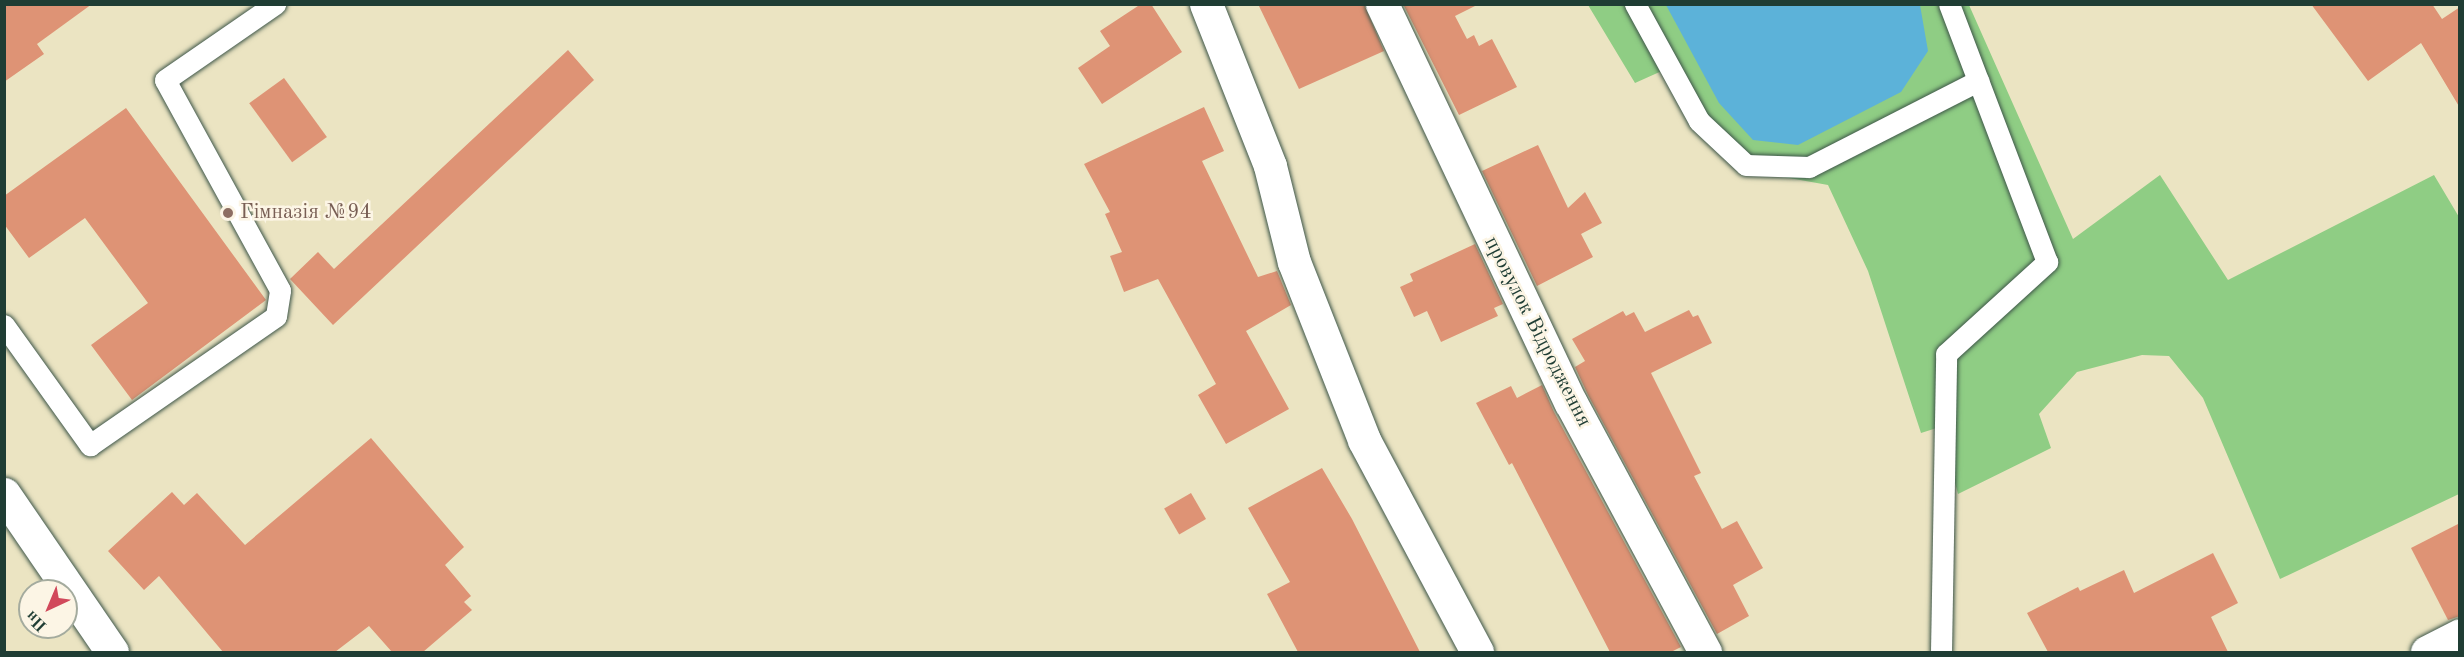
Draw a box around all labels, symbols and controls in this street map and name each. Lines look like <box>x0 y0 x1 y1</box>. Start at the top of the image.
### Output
place label: Гімназія №94 <box>240 200 372 226</box>
marker: Гімназія №94 <box>221 206 235 220</box>
street label: провулок Відродження <box>1478 233 1596 431</box>
north arrow <box>18 579 78 639</box>
text: Пн <box>23 607 50 634</box>

